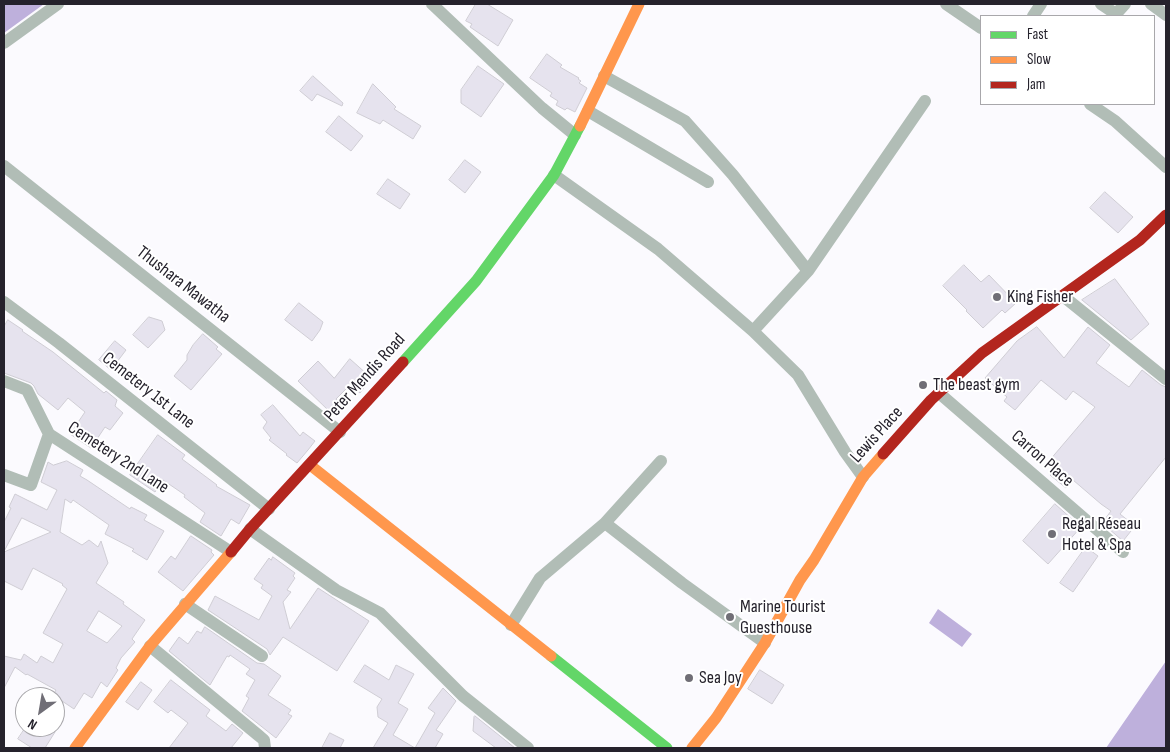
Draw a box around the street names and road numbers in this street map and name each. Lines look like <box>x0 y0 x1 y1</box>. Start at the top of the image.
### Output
street label: Thushara Mawatha <box>132 242 234 328</box>
street label: Peter Mendis Road <box>320 329 410 427</box>
street label: Cemetery 1st Lane <box>97 348 199 434</box>
street label: Lewis Place <box>846 402 908 468</box>
street label: Cemetery 2nd Lane <box>63 417 173 499</box>
street label: Carron Place <box>1006 426 1078 492</box>

